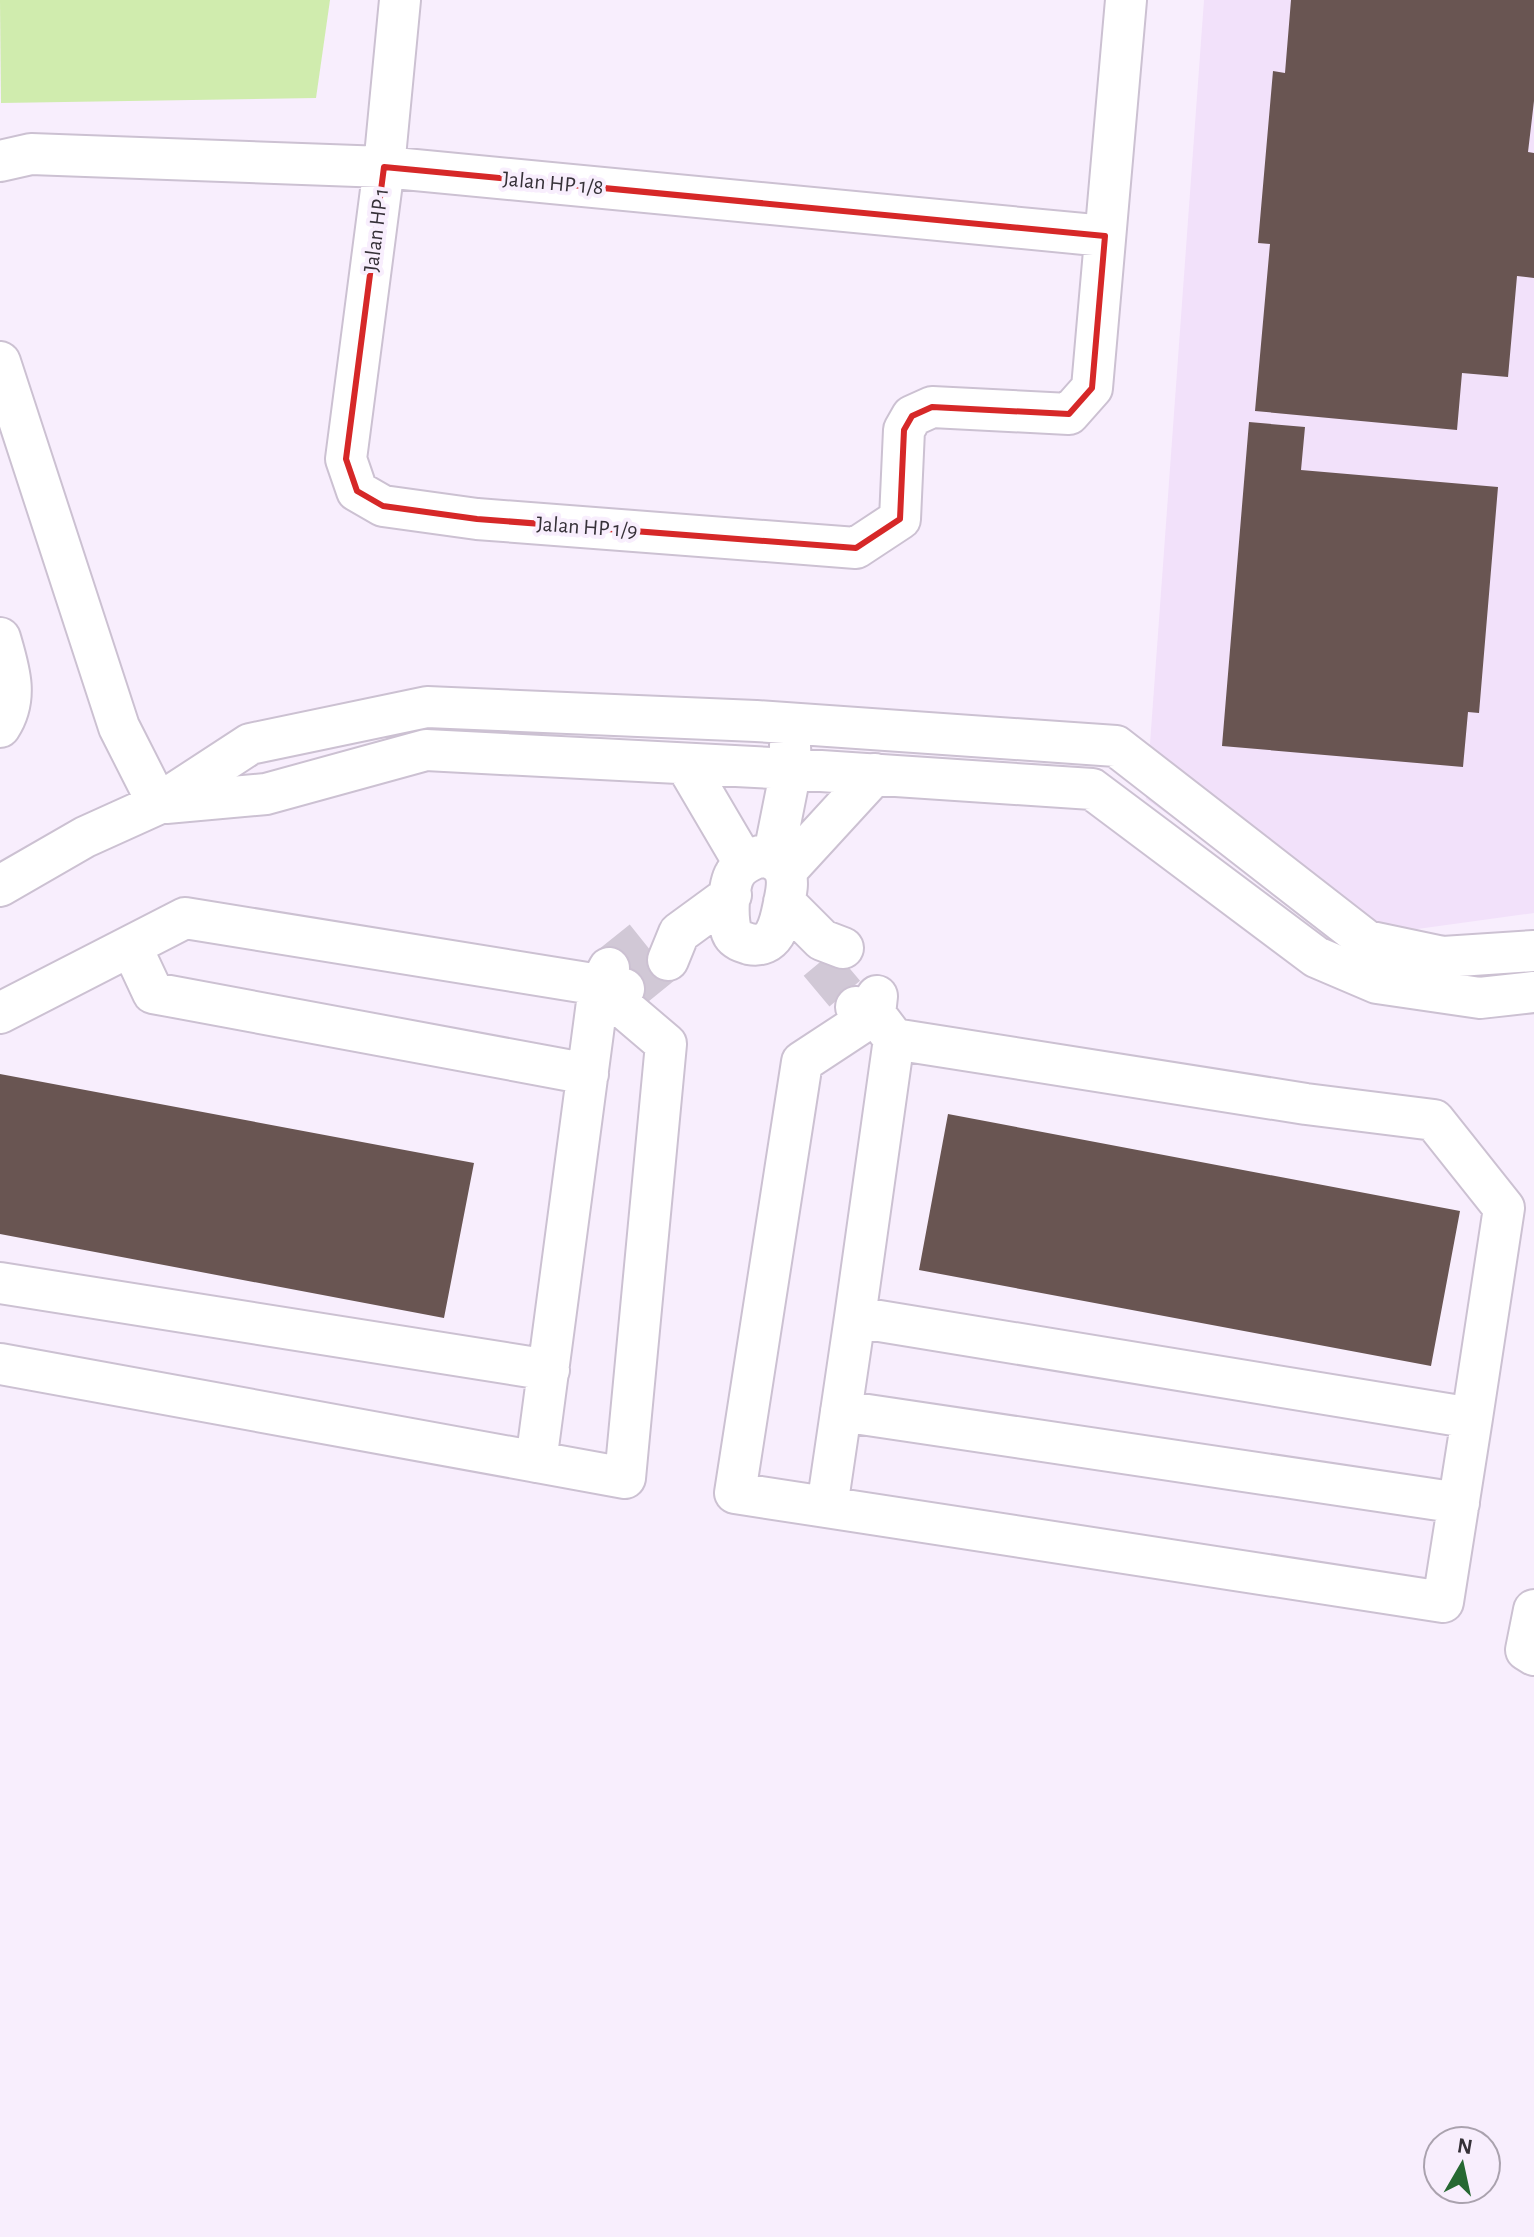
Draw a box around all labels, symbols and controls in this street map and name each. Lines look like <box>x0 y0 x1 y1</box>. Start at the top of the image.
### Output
street label: Jalan HP 1/8 <box>502 168 604 198</box>
street label: Jalan HP 1 <box>360 187 392 273</box>
street label: Jalan HP 1/9 <box>536 512 638 542</box>
north arrow <box>1422 2125 1502 2205</box>
text: N <box>1456 2134 1474 2158</box>

